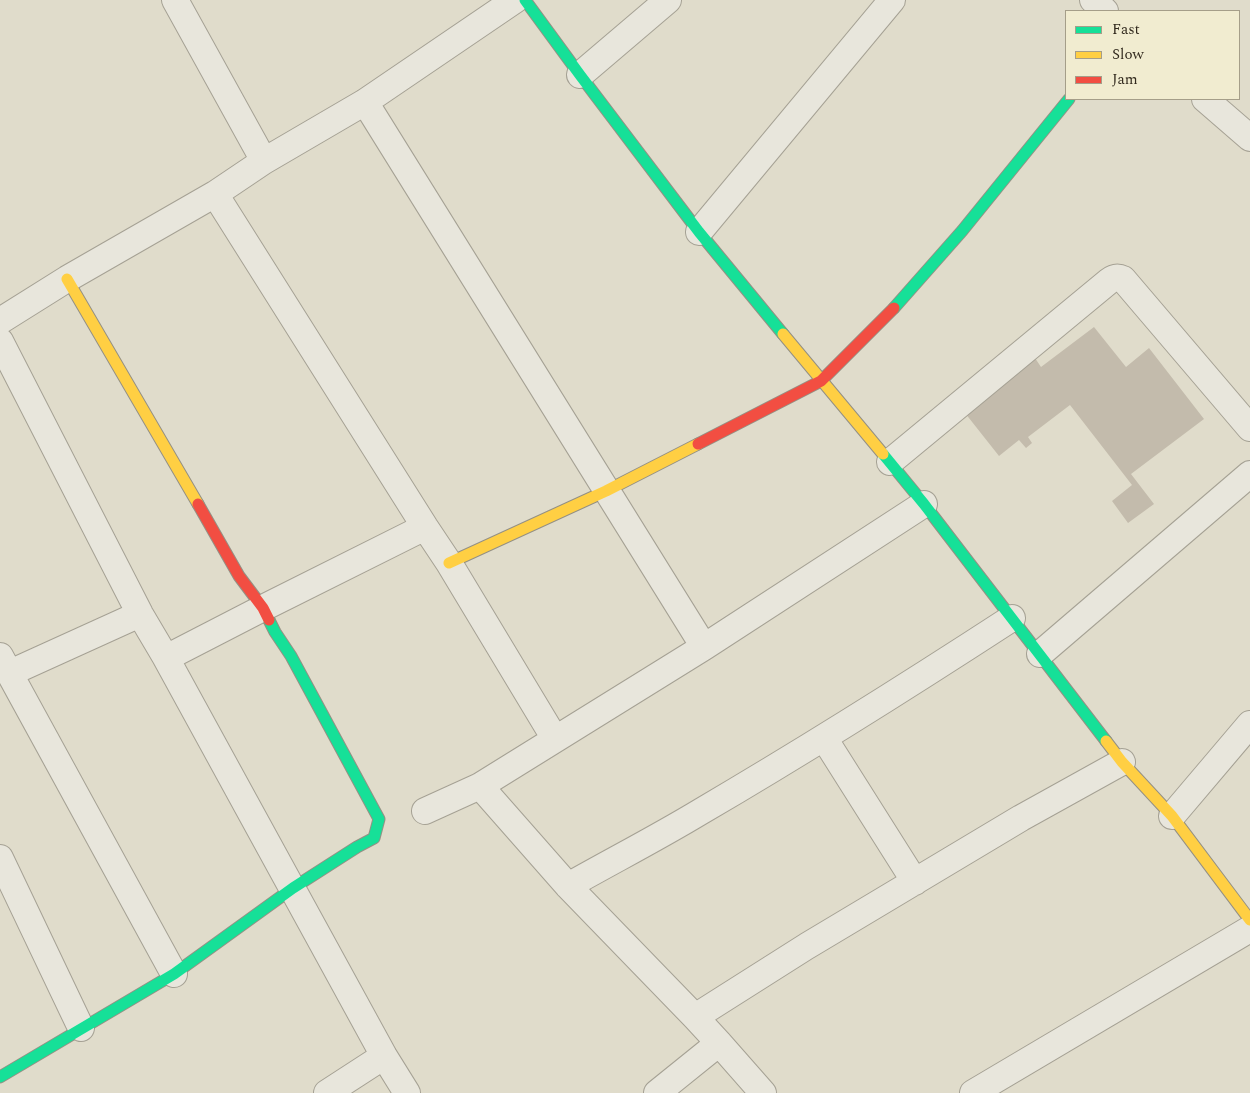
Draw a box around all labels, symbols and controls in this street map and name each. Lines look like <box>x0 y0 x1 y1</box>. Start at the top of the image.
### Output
legend <box>1065 10 1240 100</box>
text: Fast <box>1112 18 1140 41</box>
text: Slow <box>1112 43 1144 66</box>
text: Jam <box>1112 68 1138 91</box>

